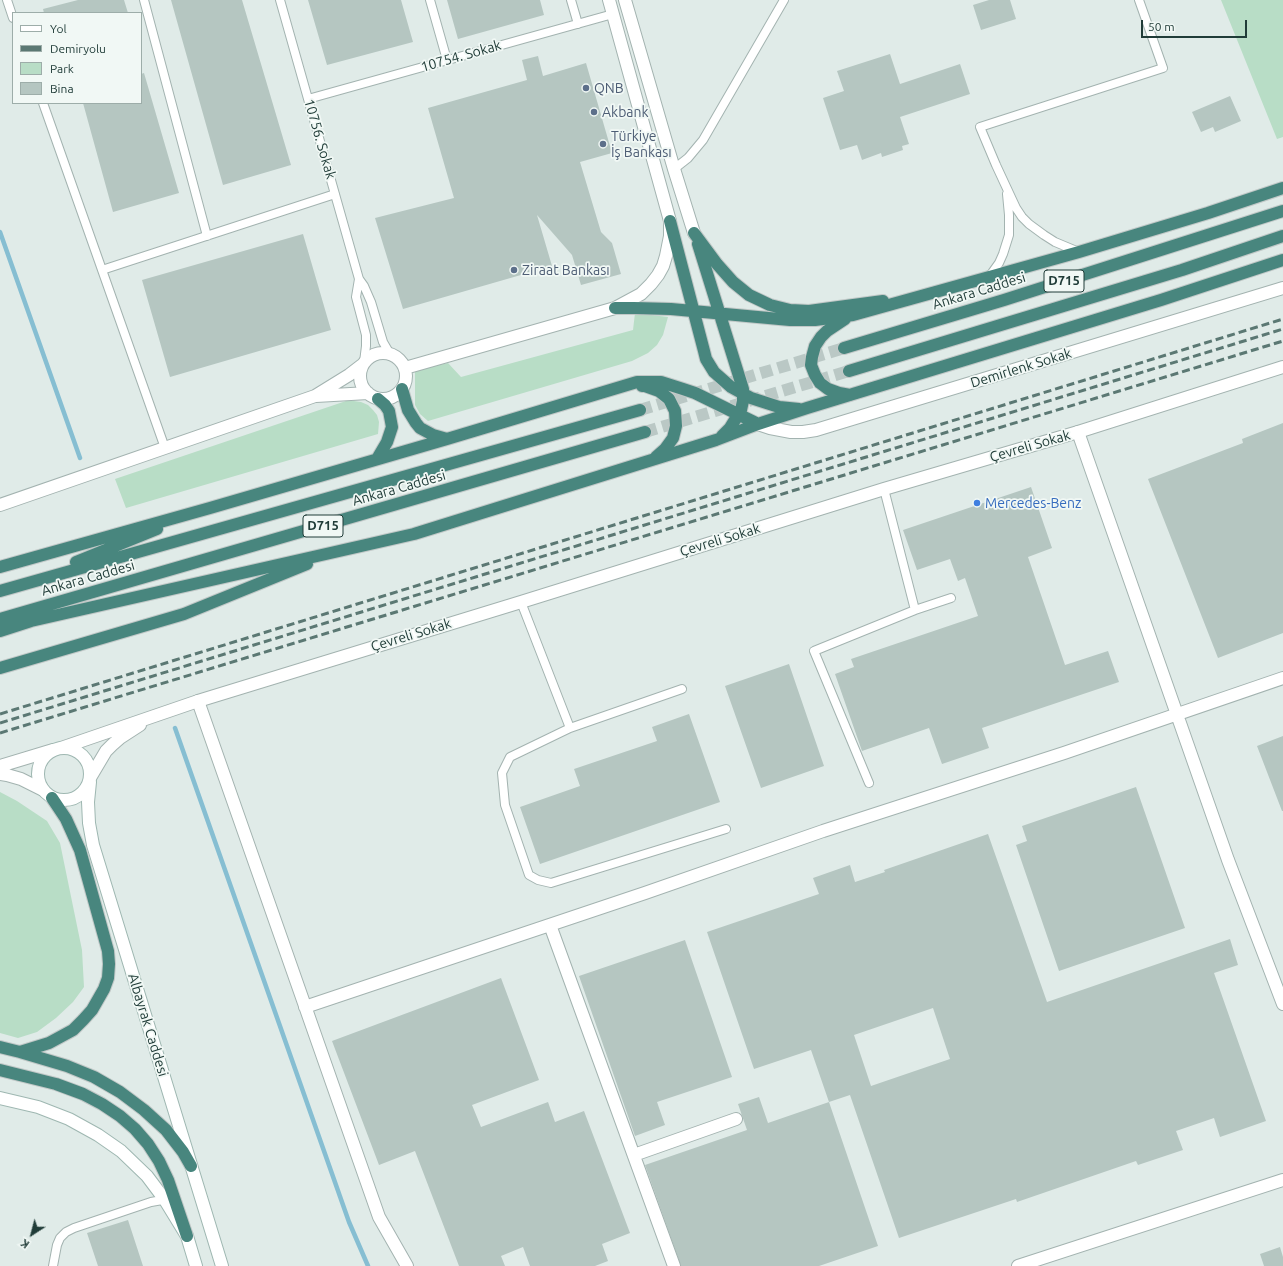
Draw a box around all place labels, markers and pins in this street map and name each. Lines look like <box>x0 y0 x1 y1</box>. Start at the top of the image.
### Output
place label: QNB <box>594 80 624 96</box>
marker: QNB <box>581 83 591 93</box>
place label: Akbank <box>602 104 649 120</box>
marker: Akbank <box>589 107 599 117</box>
place label: Türkiye İş Bankası <box>611 128 672 160</box>
marker: Türkiye İş Bankası <box>598 139 608 149</box>
place label: Ziraat Bankası <box>522 262 610 278</box>
marker: Ziraat Bankası <box>509 265 519 275</box>
place label: Mercedes-Benz <box>985 495 1081 511</box>
marker: Mercedes-Benz <box>972 498 982 508</box>

